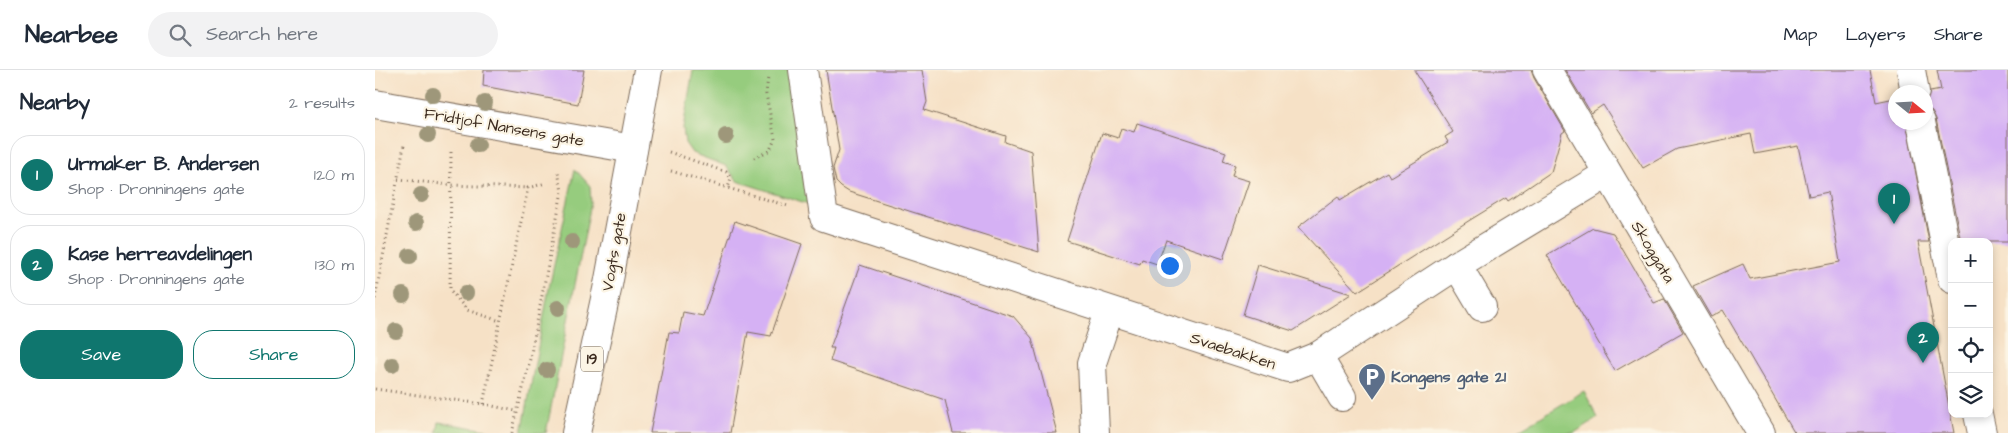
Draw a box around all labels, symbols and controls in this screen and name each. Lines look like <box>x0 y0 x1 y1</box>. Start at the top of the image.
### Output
search box <box>148 12 498 57</box>
text: Nearbee <box>25 18 118 52</box>
icon: search <box>166 21 194 49</box>
text: Search here <box>206 21 318 48</box>
text: Map <box>1783 22 1817 47</box>
text: Layers <box>1845 22 1906 47</box>
text: Share <box>1934 22 1983 47</box>
north arrow <box>1888 85 1933 130</box>
text: Nearby <box>20 88 90 117</box>
text: 2 results <box>289 92 355 114</box>
street label: Fridtjof Nansens gate <box>422 102 586 153</box>
text: Urmaker B. Andersen <box>68 151 259 178</box>
text: 1 <box>36 164 38 186</box>
text: 120 m <box>314 164 354 186</box>
text: Shop · Dronningens gate <box>68 178 245 200</box>
pin: 1 <box>1878 183 1910 224</box>
street label: Vogts gate <box>596 211 633 293</box>
street label: Skoggata <box>1625 217 1680 287</box>
map controls <box>1948 238 1993 418</box>
button: + <box>1948 238 1993 283</box>
text: Kase herreavdelingen <box>68 241 252 268</box>
your location <box>1157 253 1183 279</box>
text: 2 <box>32 254 42 276</box>
text: 130 m <box>315 254 354 276</box>
text: Shop · Dronningens gate <box>68 268 245 290</box>
button: − <box>1948 283 1993 328</box>
pin: 2 <box>1907 322 1939 363</box>
street label: Svaebakken <box>1187 327 1279 375</box>
button: locate <box>1948 328 1993 373</box>
button: Save <box>20 330 183 379</box>
button: Share <box>193 330 355 379</box>
road number: 19 <box>581 346 603 372</box>
parking icon: Kongens gate 21 <box>1357 362 1387 401</box>
place label: Kongens gate 21 <box>1391 366 1507 390</box>
button: layers <box>1948 373 1993 418</box>

